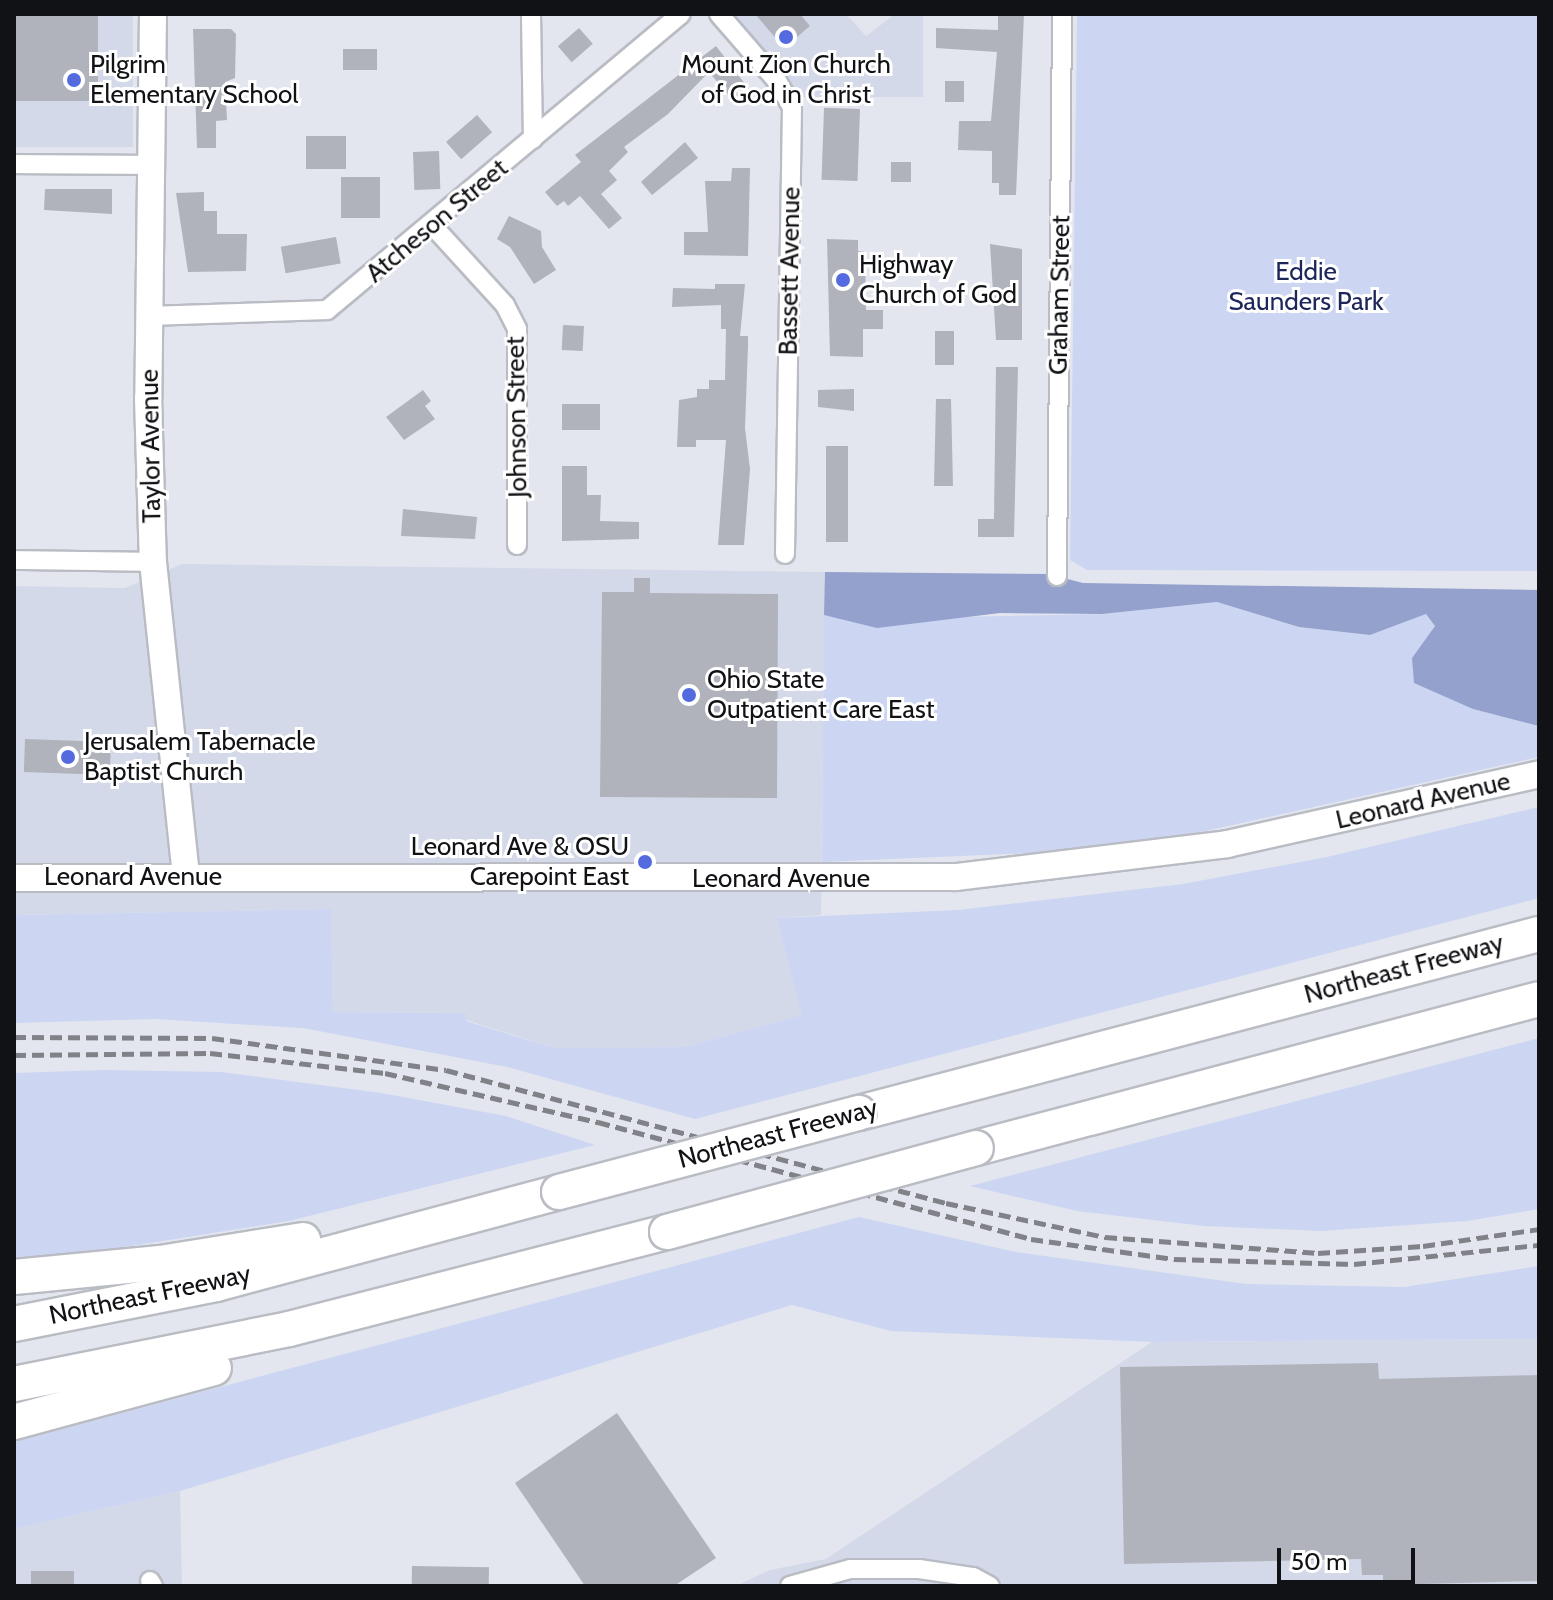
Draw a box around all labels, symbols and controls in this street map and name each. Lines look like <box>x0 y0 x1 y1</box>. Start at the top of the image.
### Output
marker: Mount Zion Church of God in Christ <box>777 28 795 46</box>
place label: Pilgrim Elementary School <box>90 49 298 110</box>
place label: Mount Zion Church of God in Christ <box>681 49 891 110</box>
marker: Pilgrim Elementary School <box>65 71 83 89</box>
street label: Atcheson Street <box>360 153 514 289</box>
street label: Bassett Avenue <box>773 186 807 356</box>
street label: Graham Street <box>1043 215 1077 375</box>
place label: Highway Church of God <box>859 249 1017 310</box>
park label: Eddie Saunders Park <box>1228 256 1384 318</box>
marker: Highway Church of God <box>834 271 852 289</box>
street label: Johnson Street <box>500 336 534 498</box>
street label: Taylor Avenue <box>134 369 168 523</box>
place label: Ohio State Outpatient Care East <box>707 664 934 726</box>
marker: Ohio State Outpatient Care East <box>678 684 700 706</box>
place label: Jerusalem Tabernacle Baptist Church <box>84 726 315 788</box>
marker: Jerusalem Tabernacle Baptist Church <box>59 748 77 766</box>
street label: Leonard Avenue <box>1333 766 1513 836</box>
place label: Leonard Ave & OSU Carepoint East <box>411 831 629 892</box>
marker: Leonard Ave & OSU Carepoint East <box>636 853 654 871</box>
street label: Leonard Avenue <box>44 861 222 893</box>
street label: Leonard Avenue <box>692 863 870 895</box>
street label: Northeast Freeway <box>1301 927 1507 1011</box>
street label: Northeast Freeway <box>675 1092 881 1176</box>
street label: Northeast Freeway <box>46 1258 254 1332</box>
scale bar <box>1281 1532 1419 1582</box>
text: 50 m <box>1291 1547 1347 1576</box>

